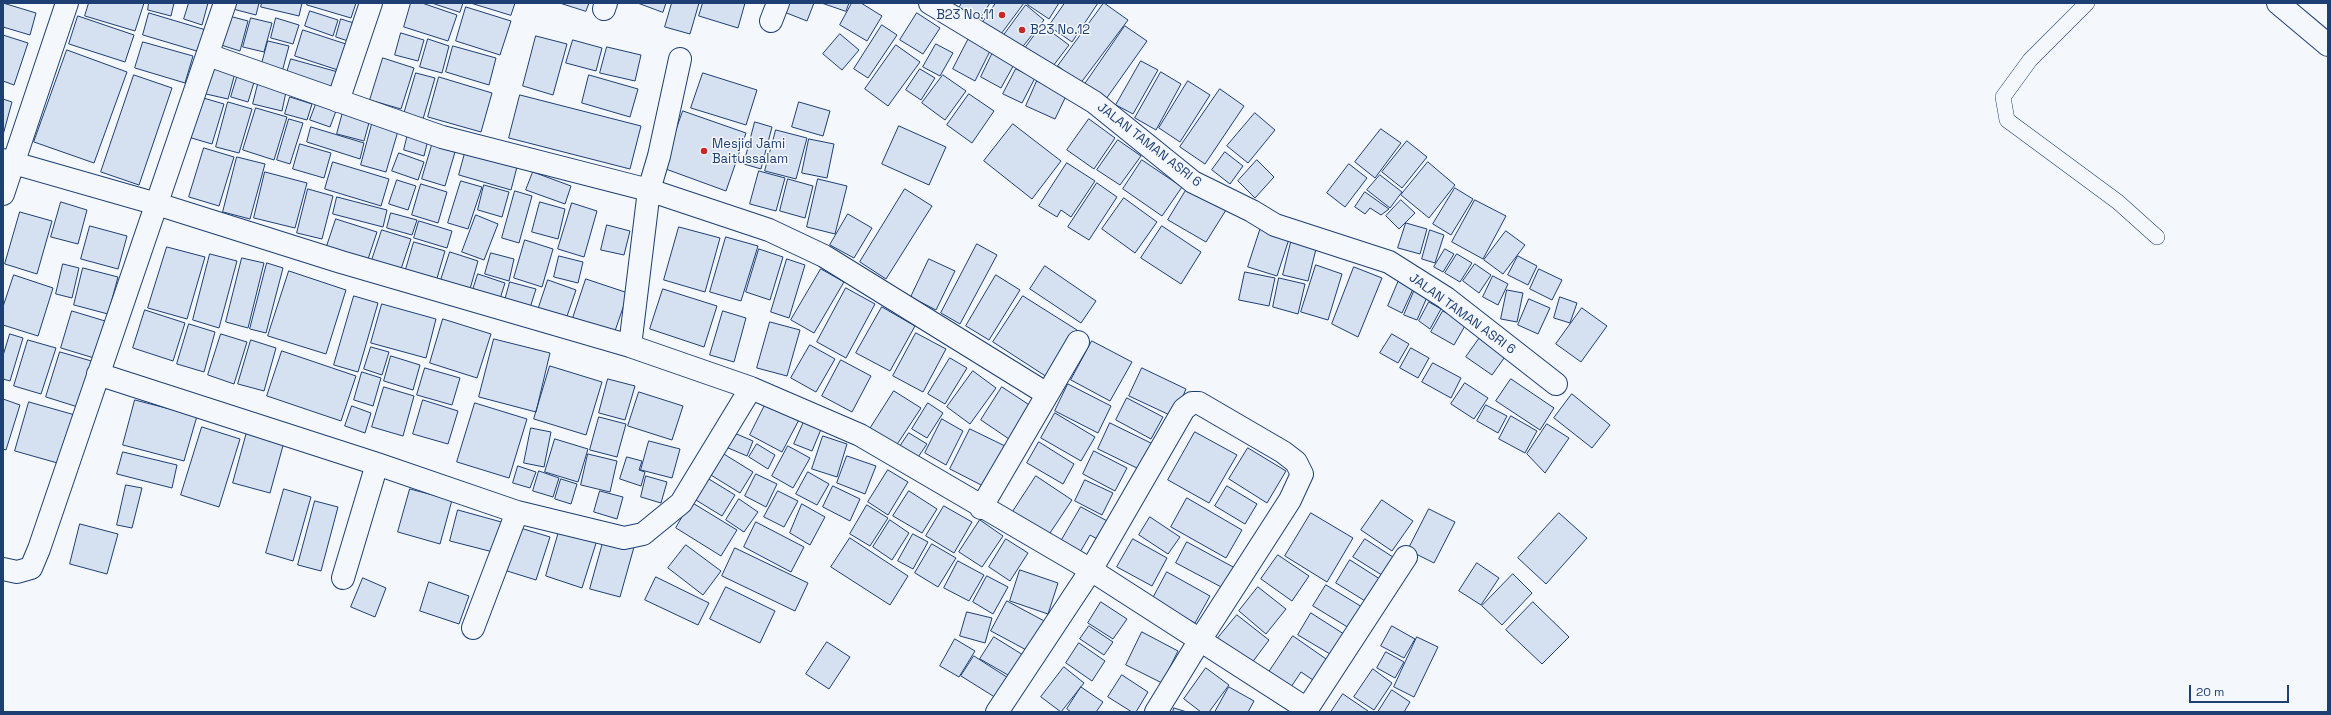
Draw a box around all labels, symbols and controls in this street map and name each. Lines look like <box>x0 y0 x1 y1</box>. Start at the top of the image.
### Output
place label: B23 No.11 <box>936 7 994 23</box>
marker: B23 No.11 <box>997 10 1007 20</box>
place label: B23 No.12 <box>1030 22 1090 38</box>
marker: B23 No.12 <box>1017 25 1027 35</box>
street label: JALAN TAMAN ASRI 6 <box>1094 100 1204 190</box>
place label: Mesjid Jami Baitussalam <box>712 136 788 167</box>
marker: Mesjid Jami Baitussalam <box>699 146 709 156</box>
street label: JALAN TAMAN ASRI 6 <box>1406 270 1518 358</box>
scale bar <box>2191 677 2291 703</box>
text: 20 m <box>2196 684 2224 700</box>

